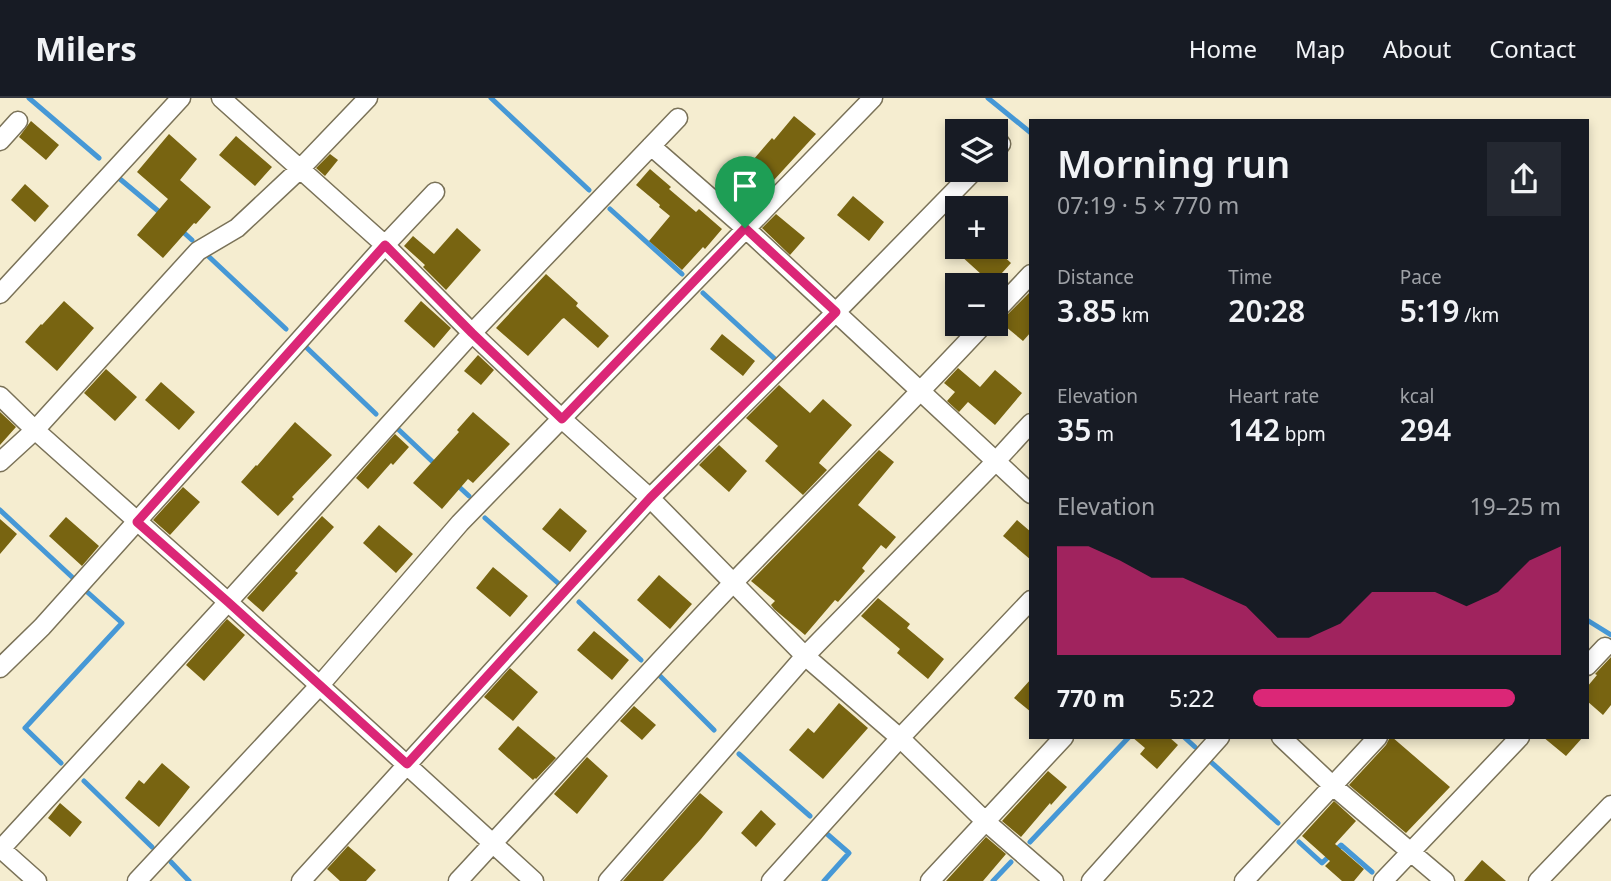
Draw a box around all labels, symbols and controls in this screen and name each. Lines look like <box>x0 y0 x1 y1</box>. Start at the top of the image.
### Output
text: Milers <box>35 26 137 71</box>
text: Home <box>1189 32 1257 65</box>
text: Map <box>1295 32 1345 65</box>
text: About <box>1383 32 1451 65</box>
text: Contact <box>1489 32 1576 65</box>
map controls <box>945 119 1008 336</box>
button: layers <box>945 119 1008 182</box>
text: Morning run <box>1057 137 1290 189</box>
button: share <box>1487 142 1561 216</box>
pin <box>715 156 775 228</box>
icon: arrive <box>726 167 764 205</box>
text: 07:19 · 5 × 770 m <box>1057 189 1239 221</box>
button: + <box>945 196 1008 259</box>
text: Distance <box>1057 264 1134 290</box>
text: Time <box>1228 264 1272 290</box>
text: Pace <box>1400 264 1442 290</box>
button: − <box>945 273 1008 336</box>
text: 3.85 <box>1057 290 1117 331</box>
text: 20:28 <box>1228 290 1305 331</box>
text: 5:19 <box>1400 290 1459 331</box>
text: km <box>1117 302 1150 328</box>
text: /km <box>1459 302 1499 328</box>
text: Elevation <box>1057 383 1138 409</box>
text: Heart rate <box>1228 383 1319 409</box>
text: kcal <box>1400 383 1434 409</box>
text: 35 <box>1057 409 1091 450</box>
text: 142 <box>1228 409 1280 450</box>
text: 294 <box>1400 409 1451 450</box>
text: m <box>1091 421 1114 447</box>
text: bpm <box>1280 421 1326 447</box>
text: Elevation <box>1057 490 1155 522</box>
text: 19–25 m <box>1469 490 1561 522</box>
text: 770 m <box>1057 682 1125 714</box>
text: 5:22 <box>1169 682 1215 714</box>

